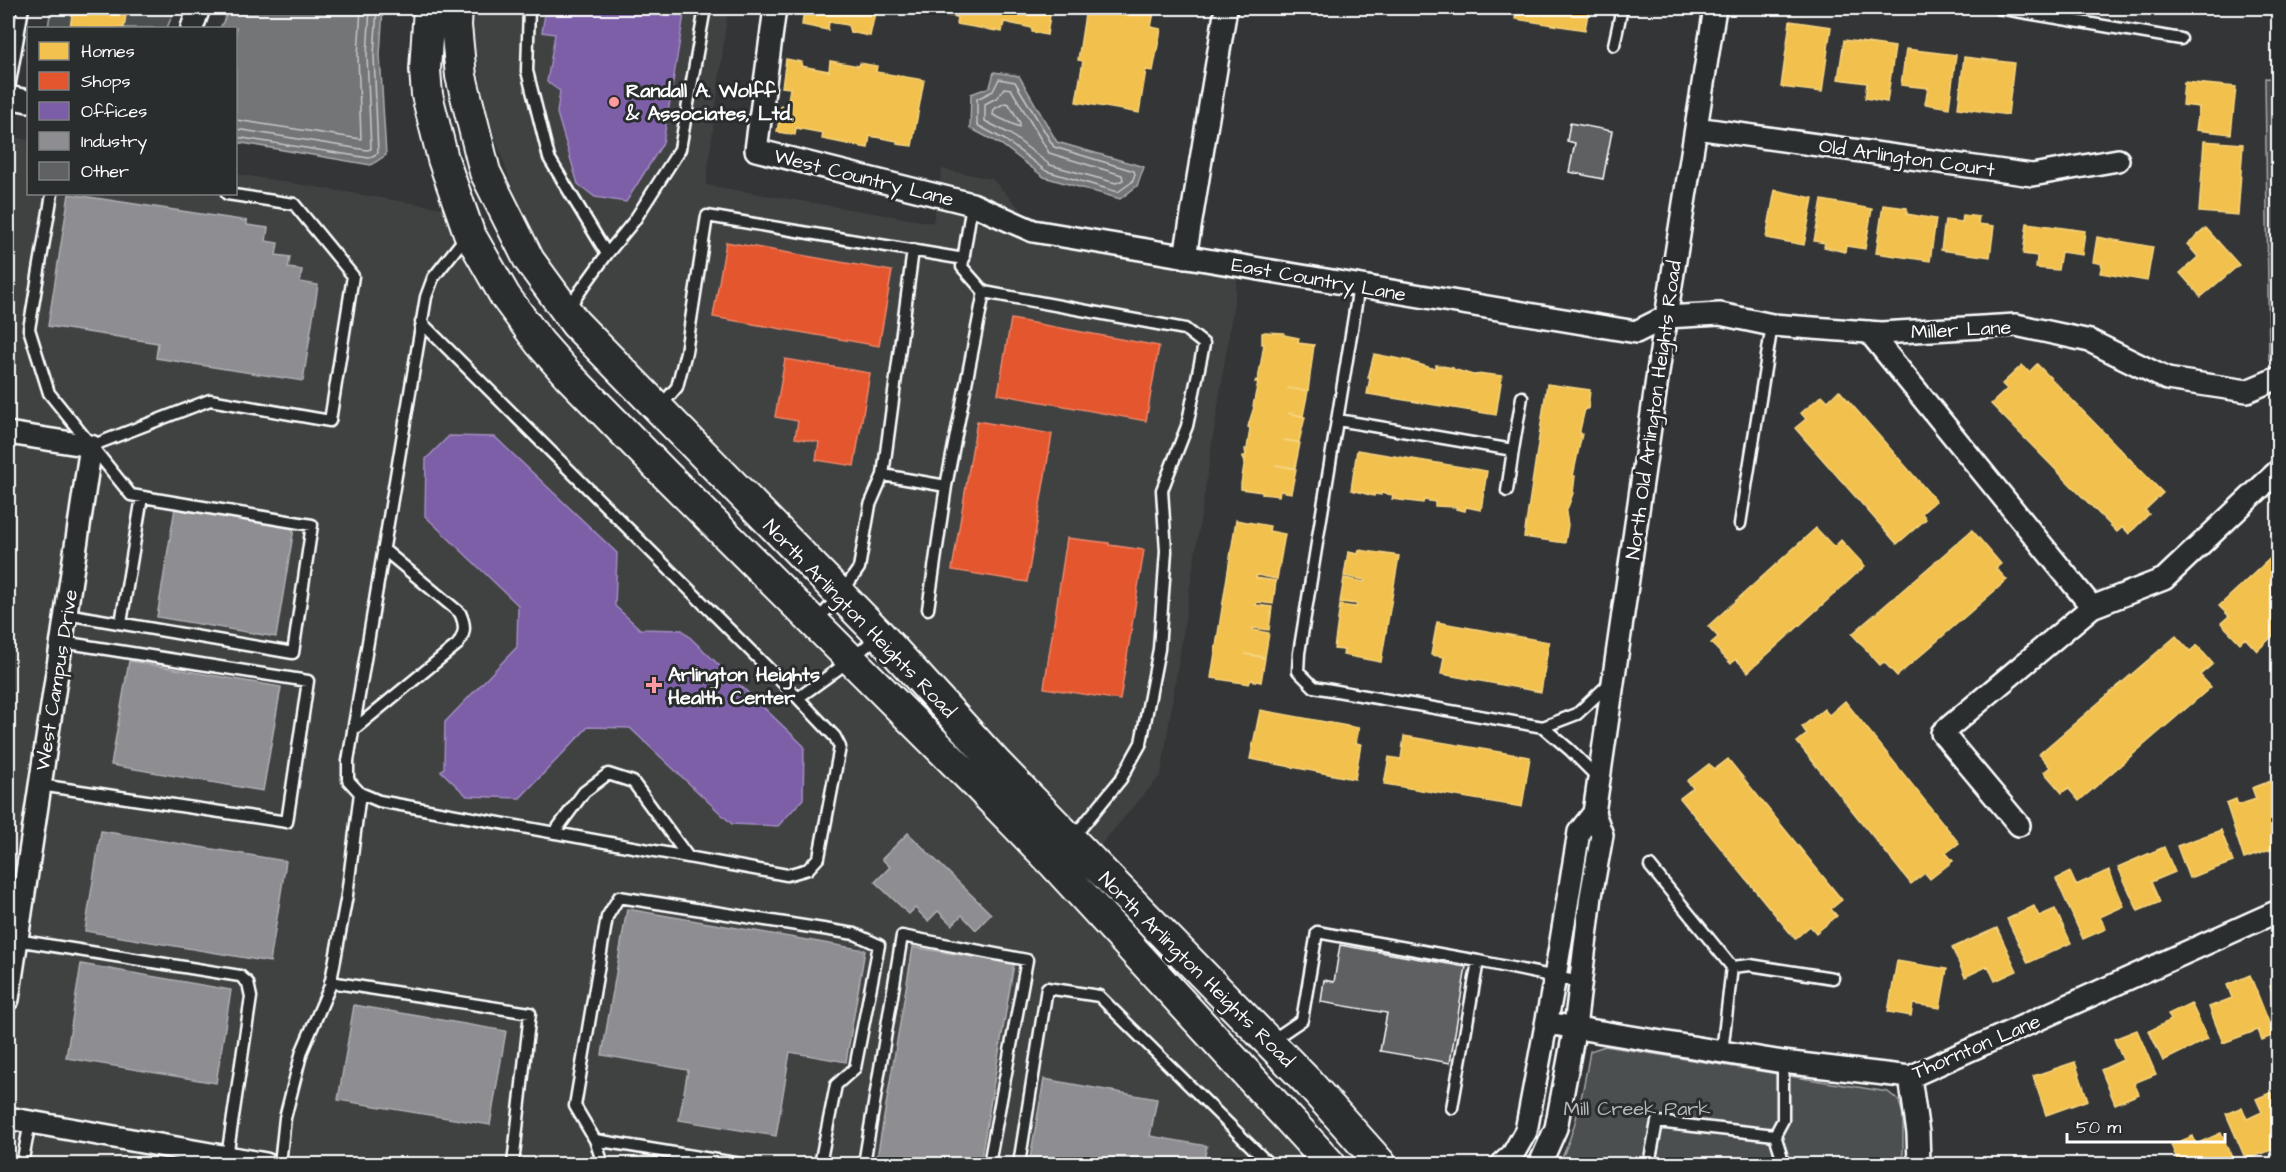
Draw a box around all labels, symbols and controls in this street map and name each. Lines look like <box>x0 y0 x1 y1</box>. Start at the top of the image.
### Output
legend <box>27 27 237 195</box>
text: Homes <box>81 39 135 64</box>
text: Shops <box>81 69 131 94</box>
place label: Randall A. Wolff & Associates, Ltd. <box>625 77 793 128</box>
marker: Randall A. Wolff & Associates, Ltd. <box>607 95 621 109</box>
text: Offices <box>81 99 147 124</box>
text: Industry <box>81 129 147 155</box>
street label: Old Arlington Court <box>1817 132 1997 185</box>
street label: West Country Lane <box>771 142 957 215</box>
text: Other <box>81 159 129 184</box>
street label: East Country Lane <box>1229 251 1408 310</box>
street label: North Old Arlington Heights Road <box>1619 259 1690 562</box>
street label: Miller Lane <box>1910 313 2012 347</box>
street label: North Arlington Heights Road <box>756 513 962 725</box>
street label: West Campus Drive <box>29 587 85 773</box>
place label: Arlington Heights Health Center <box>668 661 820 712</box>
marker: Arlington Heights Health Center <box>645 676 663 694</box>
street label: North Arlington Heights Road <box>1091 865 1301 1075</box>
street label: Thornton Lane <box>1908 1007 2045 1087</box>
park label: Mill Creek Park <box>1563 1095 1711 1123</box>
scale bar <box>2067 1106 2224 1144</box>
text: 50 m <box>2076 1115 2121 1140</box>

